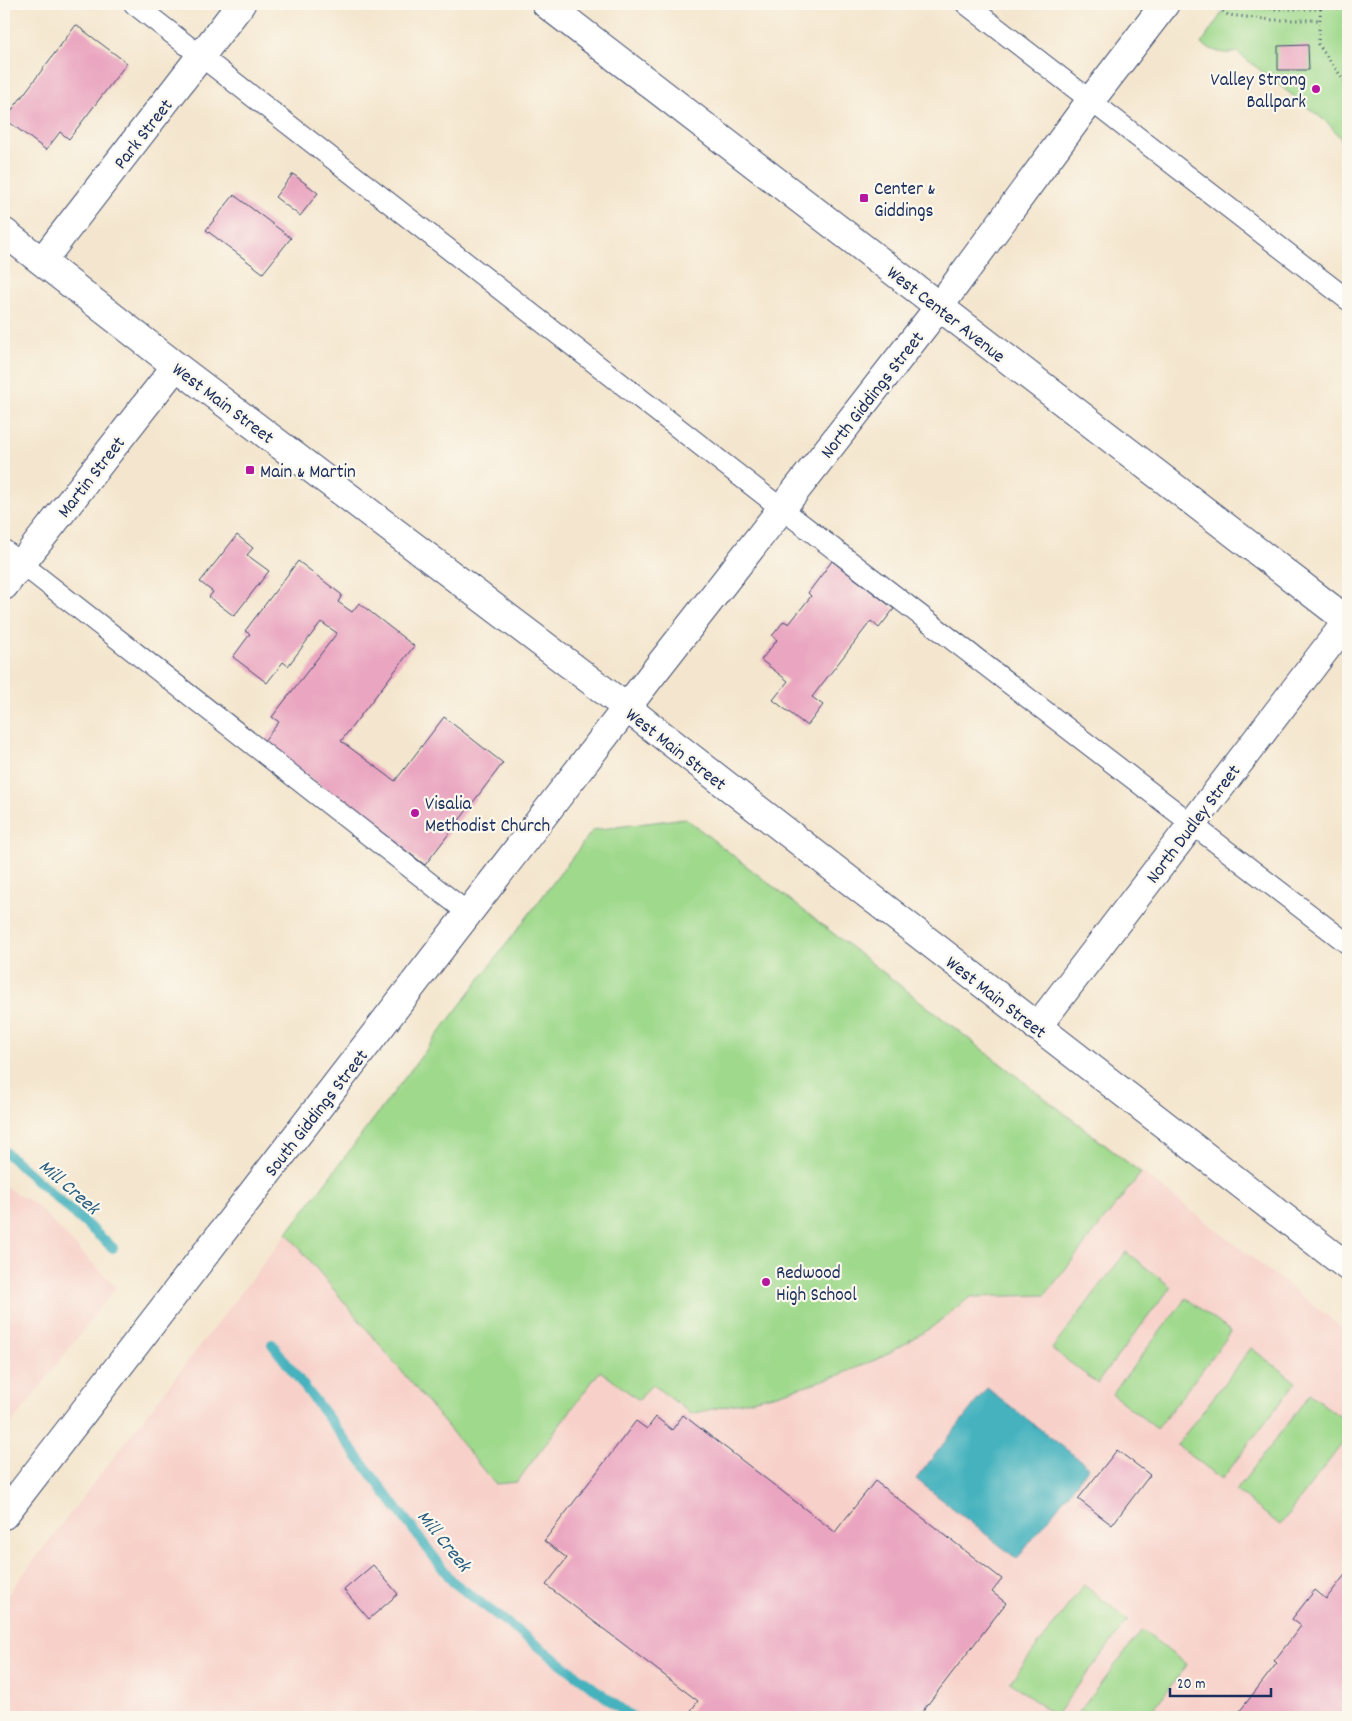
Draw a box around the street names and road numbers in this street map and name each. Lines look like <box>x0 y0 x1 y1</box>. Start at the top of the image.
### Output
street label: Park Street <box>109 94 181 176</box>
street label: West Center Avenue <box>880 261 1010 371</box>
street label: North Giddings Street <box>815 327 932 466</box>
street label: West Main Street <box>165 357 279 452</box>
street label: Martin Street <box>52 432 133 525</box>
street label: West Main Street <box>619 703 731 799</box>
street label: North Dudley Street <box>1141 760 1249 890</box>
street label: West Main Street <box>939 951 1051 1047</box>
street label: South Giddings Street <box>259 1045 376 1184</box>

